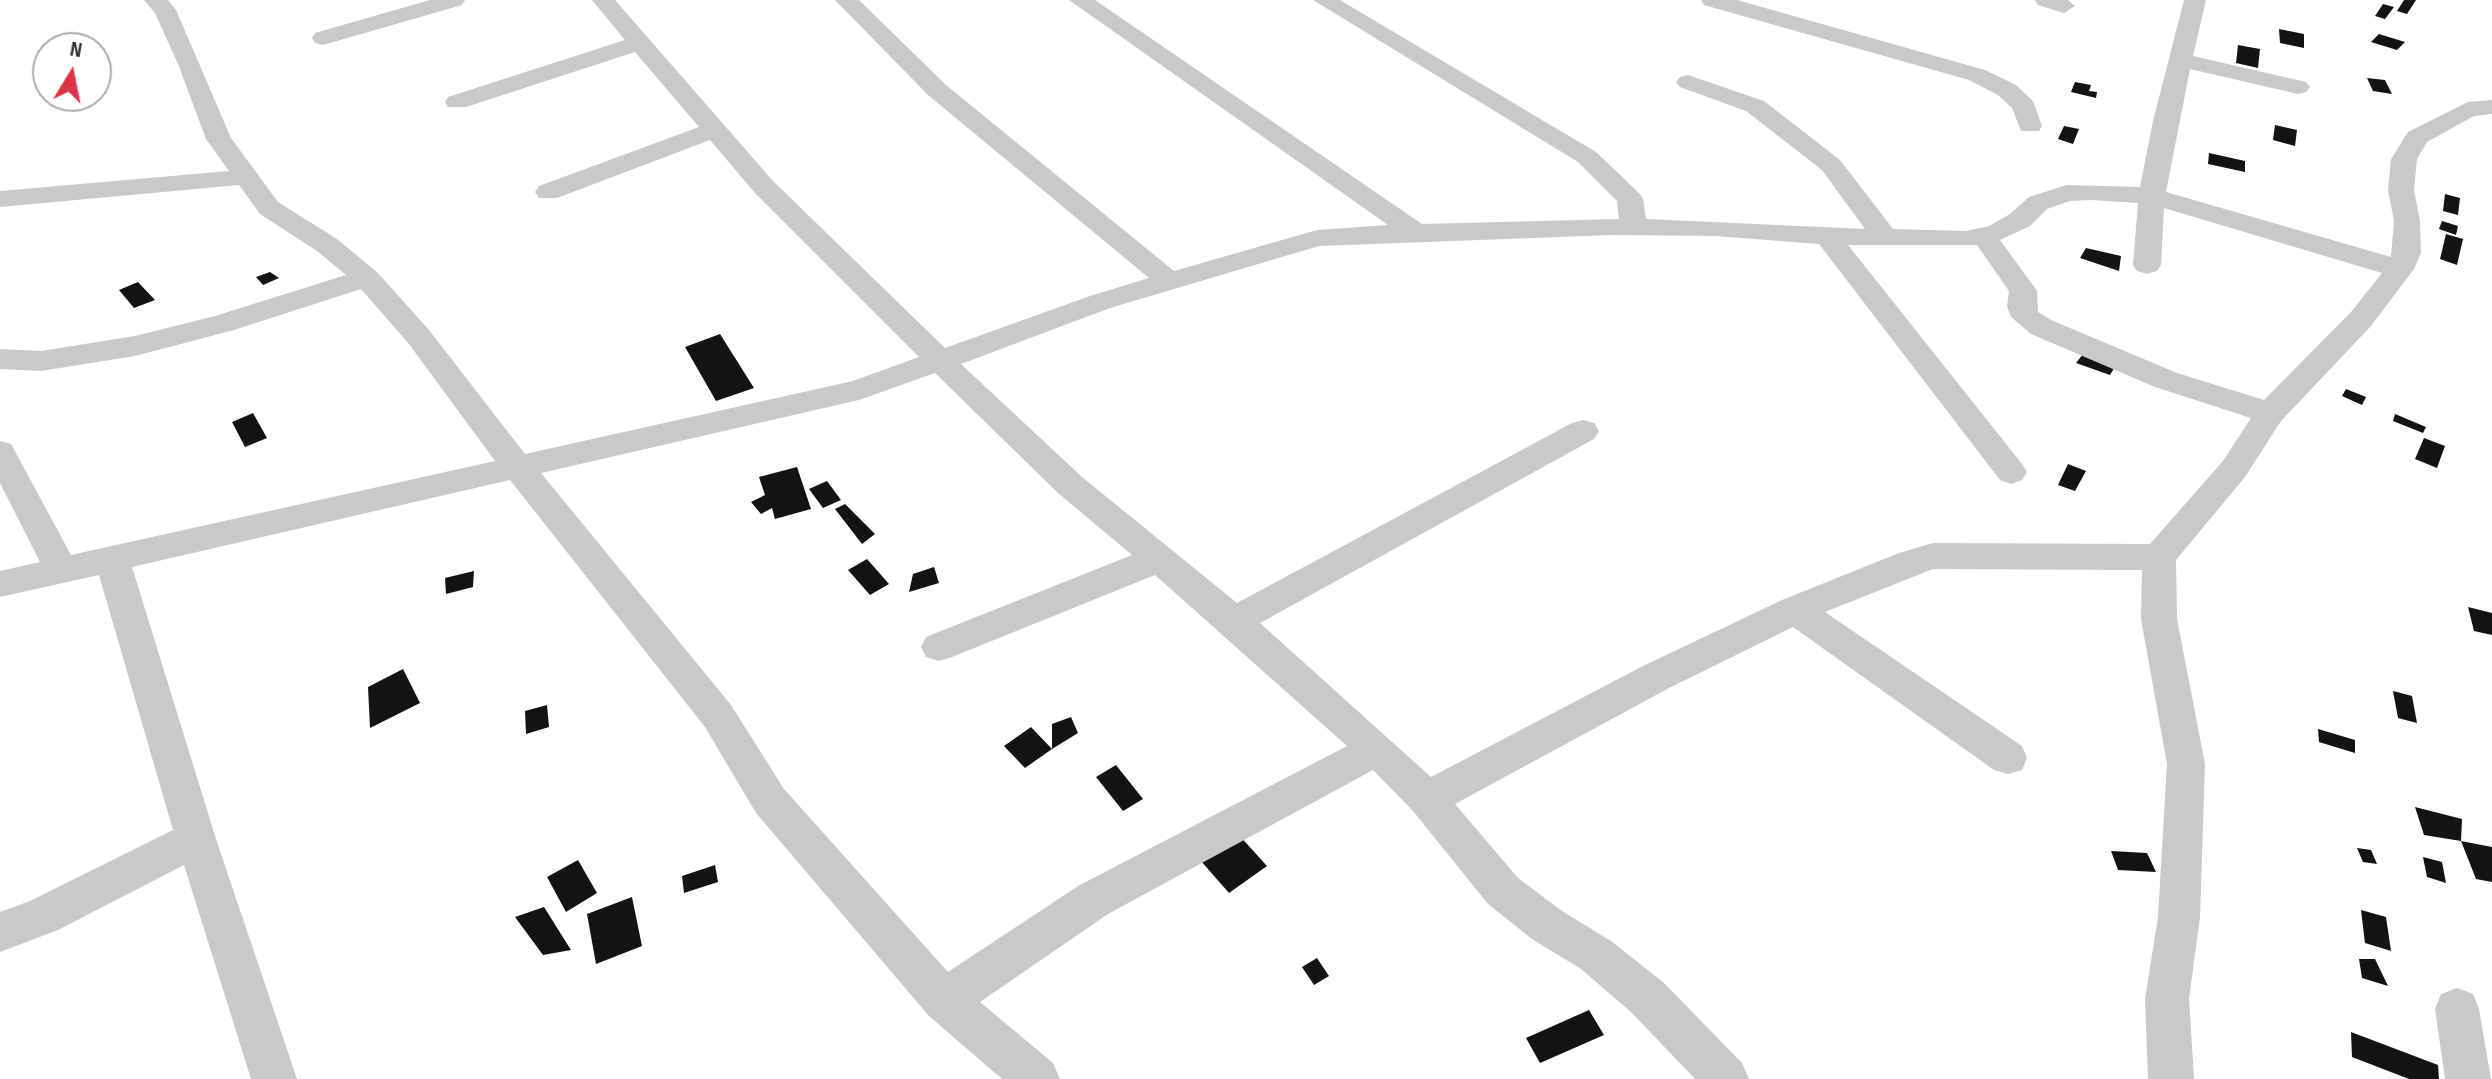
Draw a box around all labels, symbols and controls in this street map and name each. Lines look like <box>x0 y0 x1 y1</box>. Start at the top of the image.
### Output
north arrow <box>32 32 112 112</box>
text: N <box>68 36 84 64</box>

